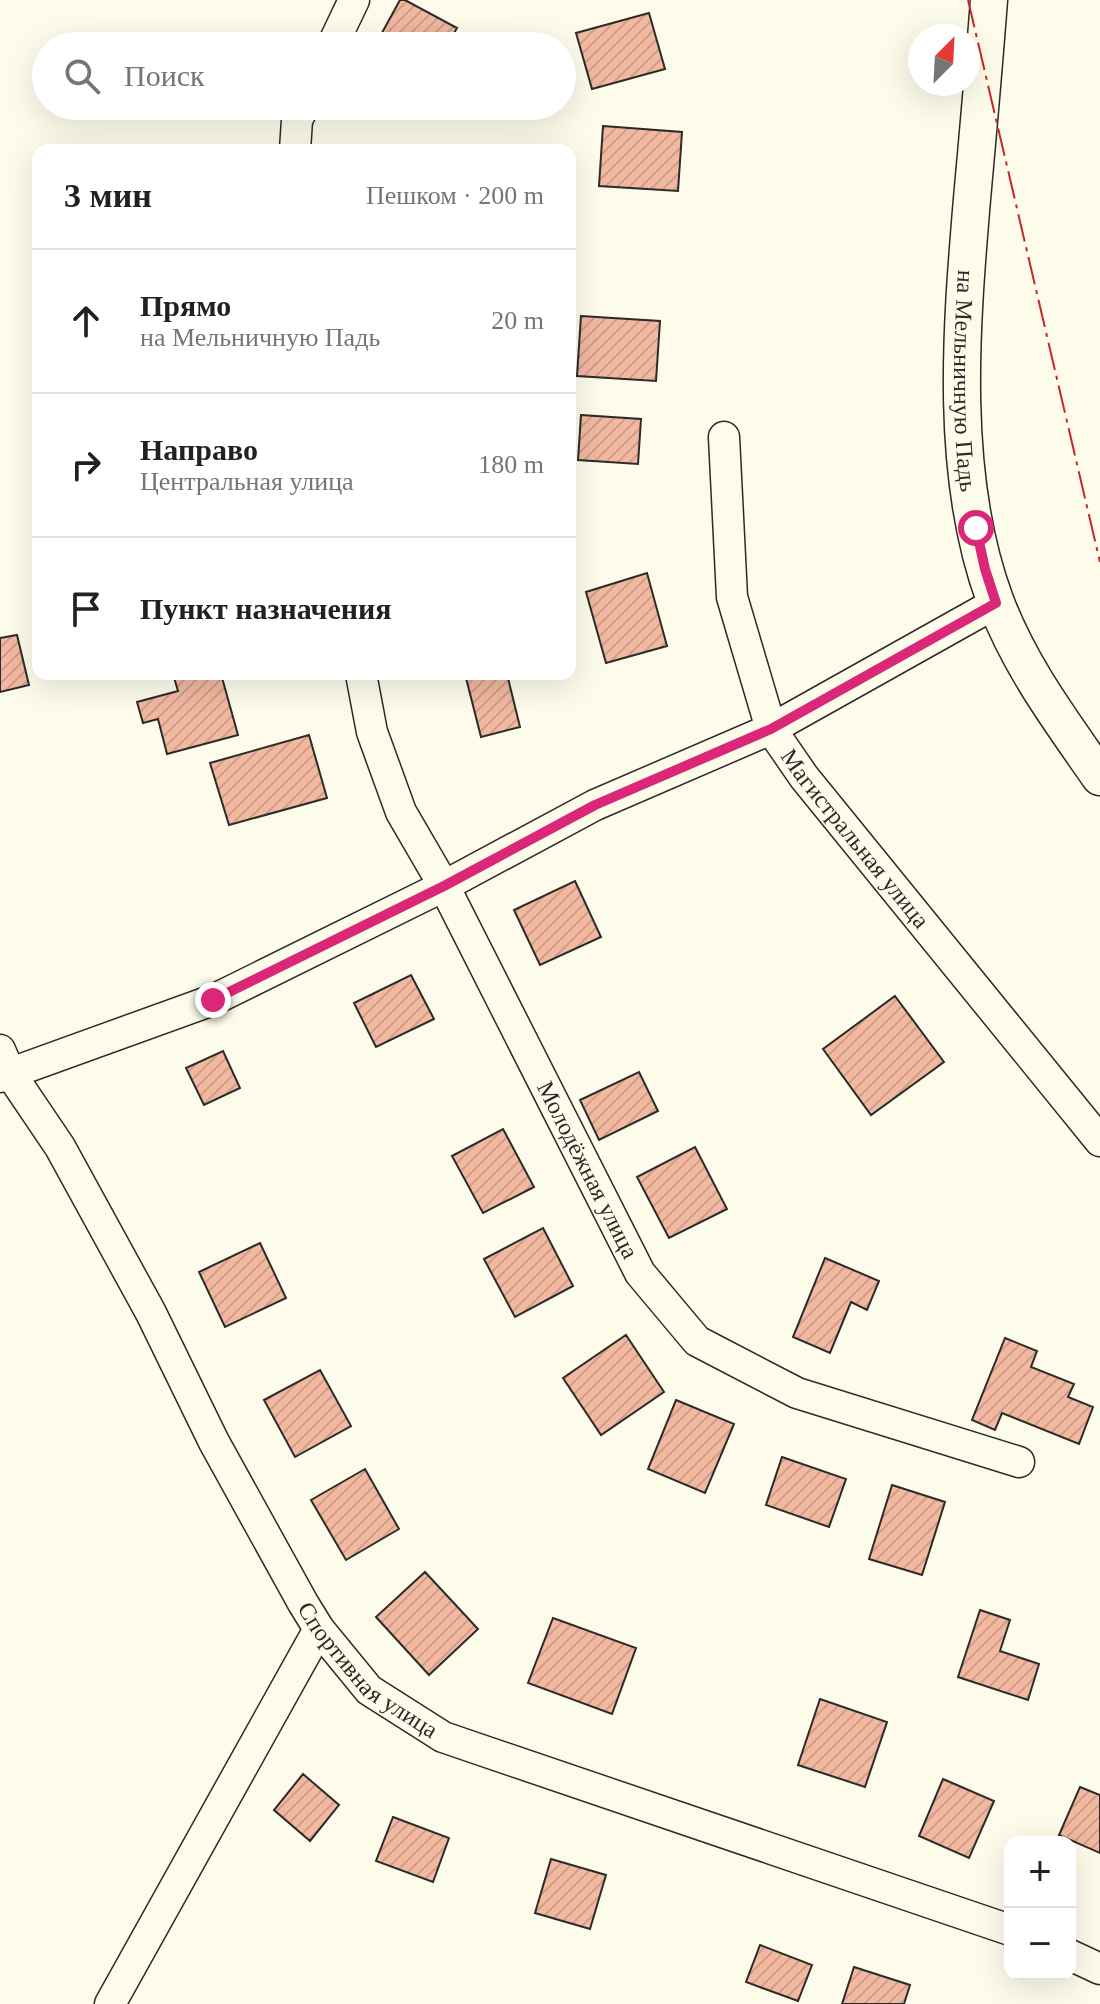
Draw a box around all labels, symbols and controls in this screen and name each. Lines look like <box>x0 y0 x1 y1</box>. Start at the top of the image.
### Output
north arrow <box>908 24 980 96</box>
search box <box>32 32 576 120</box>
icon: search <box>60 54 104 98</box>
text: Поиск <box>124 59 205 92</box>
text: 3 мин <box>64 177 152 214</box>
text: Пешком · 200 m <box>366 181 544 210</box>
street label: на Мельничную Падь <box>949 269 982 493</box>
text: Прямо <box>140 289 231 322</box>
icon: ahead <box>64 299 108 343</box>
text: 20 m <box>491 306 544 335</box>
text: на Мельничную Падь <box>140 323 380 352</box>
text: Направо <box>140 433 258 466</box>
icon: right <box>64 443 108 487</box>
text: 180 m <box>478 450 544 479</box>
text: Центральная улица <box>140 467 354 496</box>
route start <box>958 510 994 546</box>
icon: arrive <box>64 587 108 631</box>
text: Пункт назначения <box>140 592 392 625</box>
street label: Магистральная улица <box>776 744 935 933</box>
route end <box>195 982 231 1018</box>
street label: Молодёжная улица <box>532 1077 644 1263</box>
street label: Спортивная улица <box>293 1597 443 1743</box>
map controls <box>1004 1836 1076 1980</box>
button: + <box>1004 1836 1076 1908</box>
button: − <box>1004 1908 1076 1980</box>

